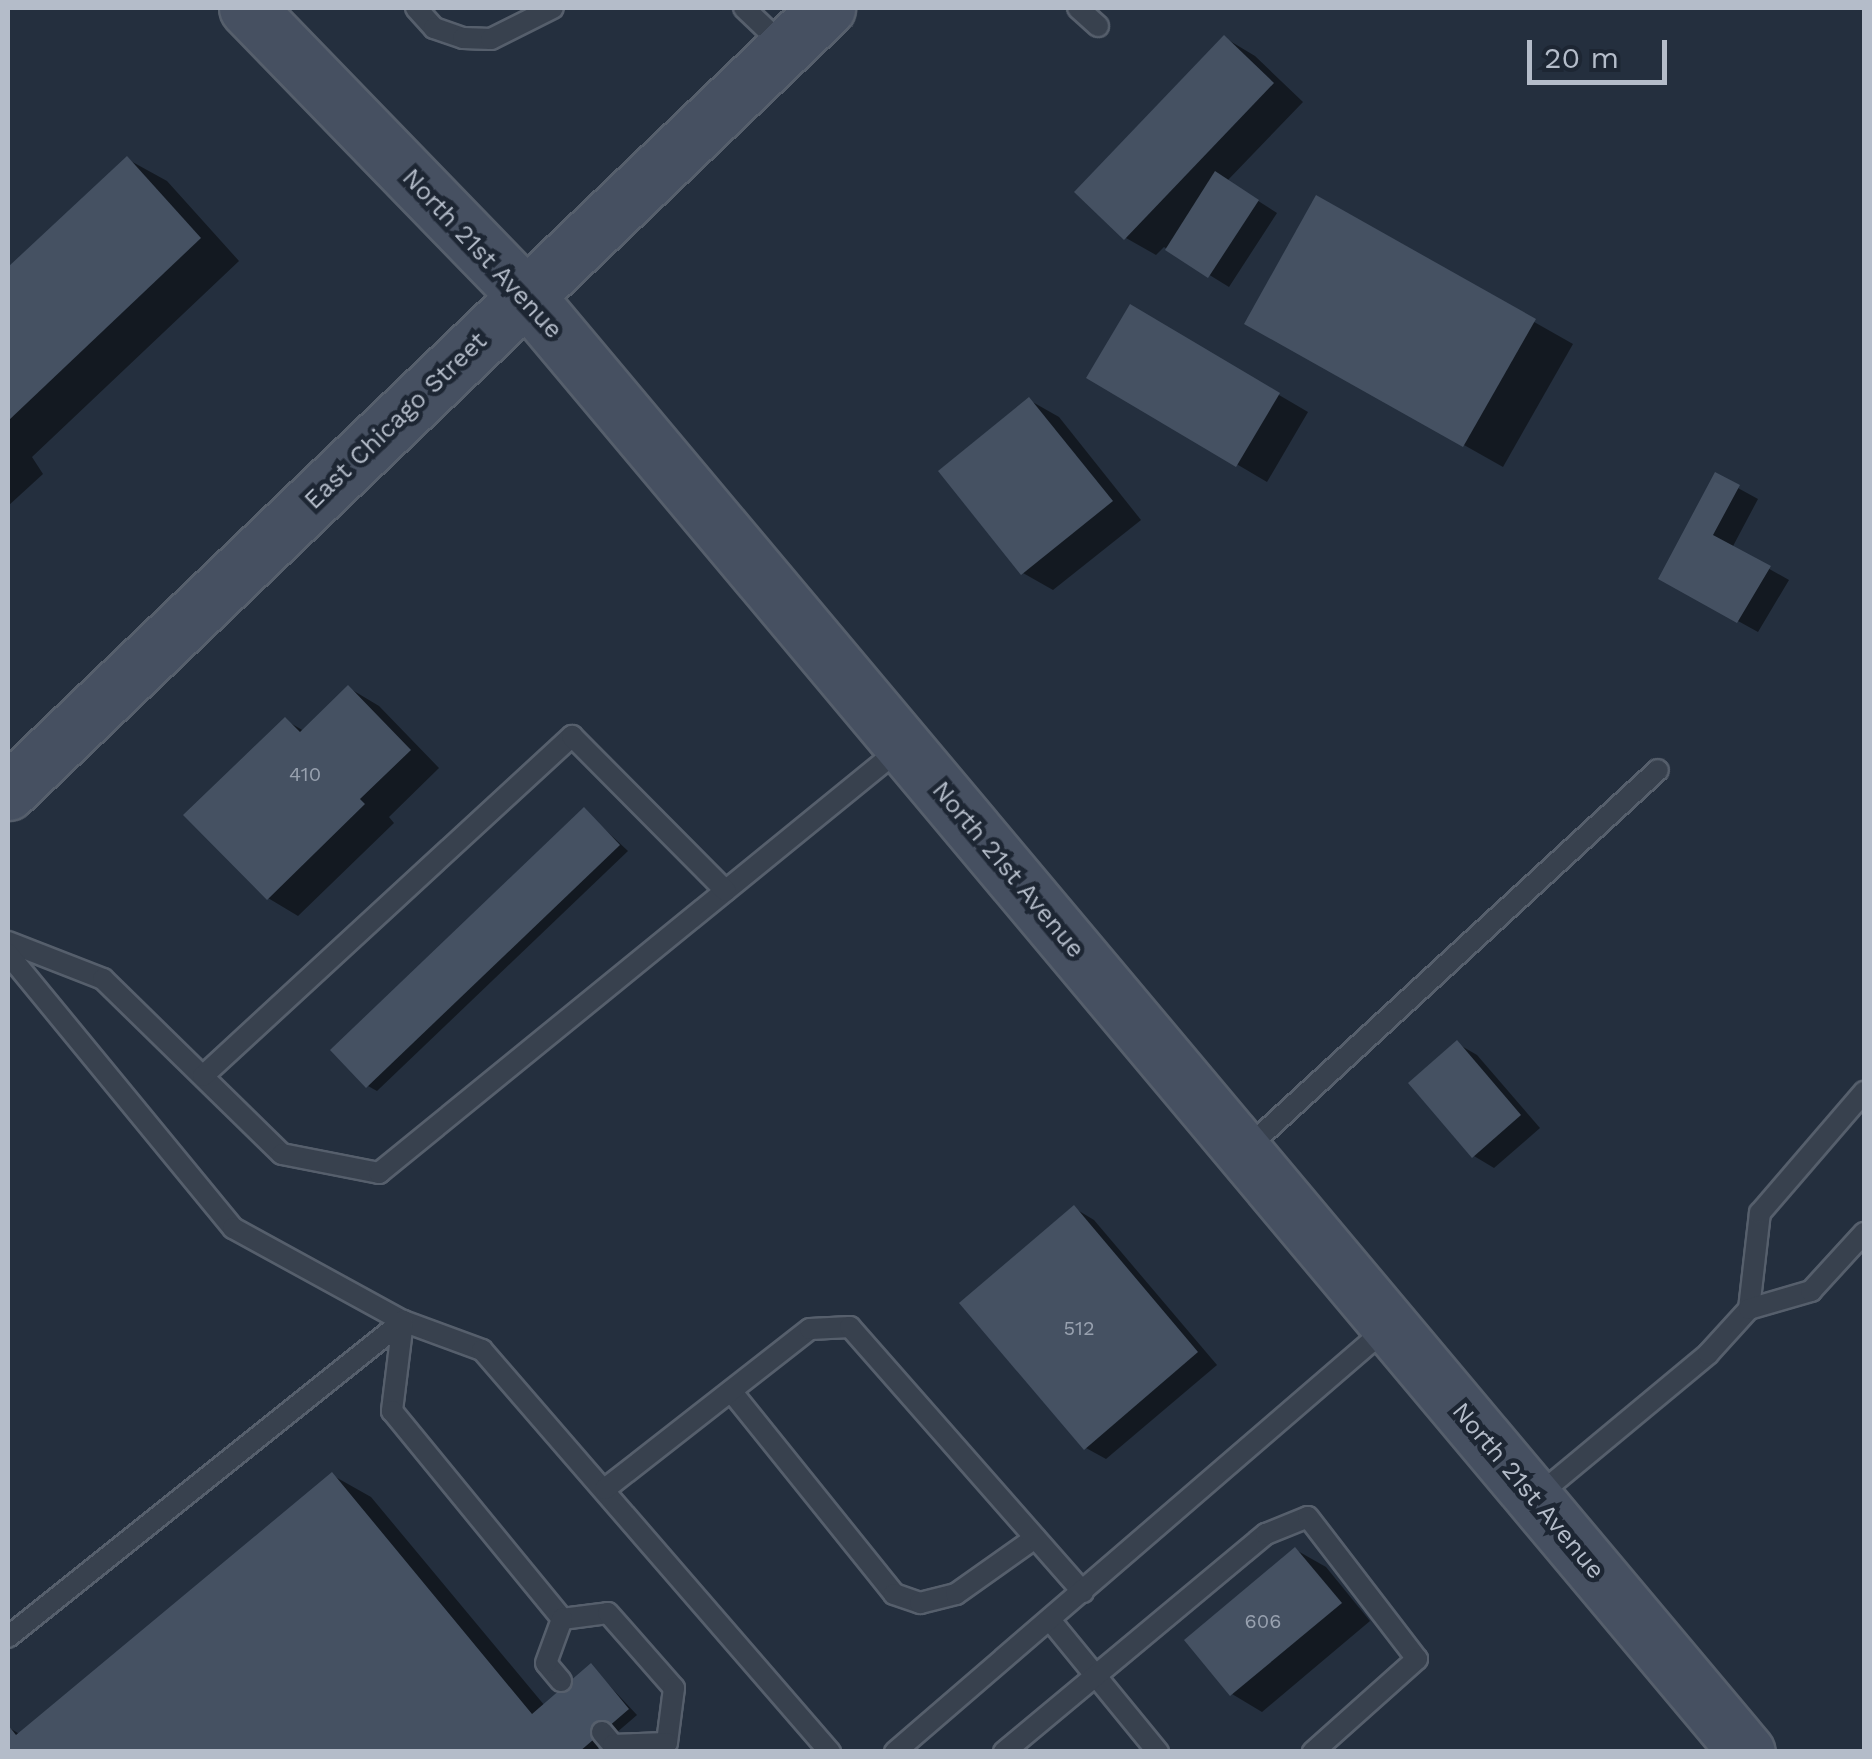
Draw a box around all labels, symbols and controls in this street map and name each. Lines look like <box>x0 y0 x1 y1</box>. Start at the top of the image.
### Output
scale bar <box>1532 20 1672 82</box>
text: 20 m <box>1544 40 1619 75</box>
street label: North 21st Avenue <box>395 163 569 345</box>
street label: East Chicago Street <box>299 326 493 516</box>
house number: 410 <box>289 762 321 786</box>
street label: North 21st Avenue <box>925 775 1091 965</box>
house number: 512 <box>1063 1316 1095 1340</box>
street label: North 21st Avenue <box>1445 1396 1611 1586</box>
house number: 606 <box>1245 1609 1281 1633</box>

